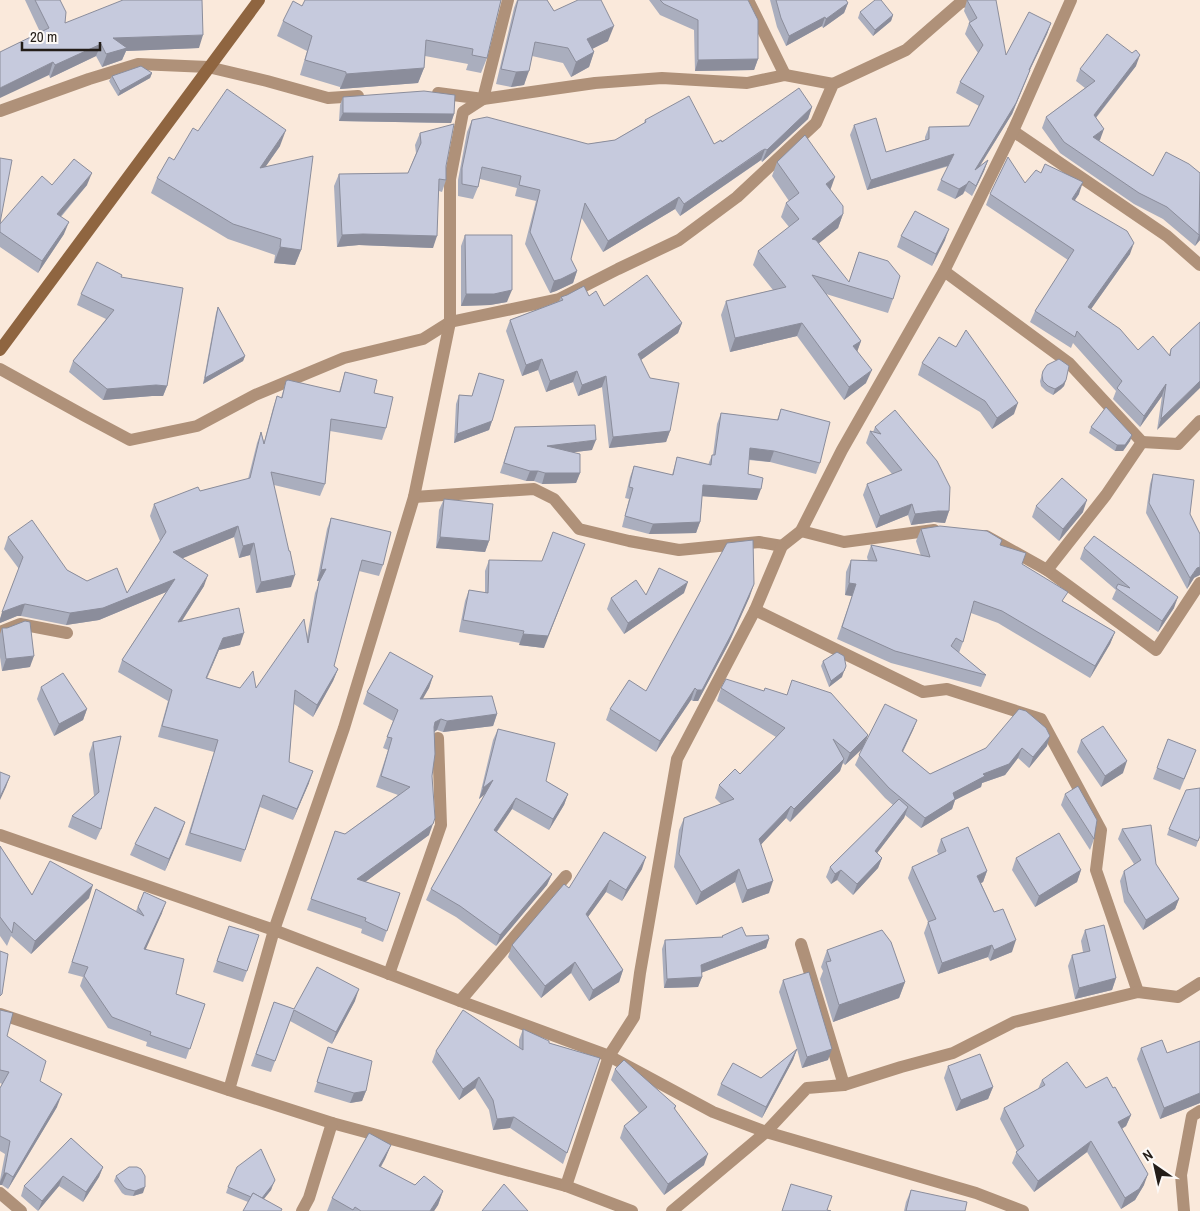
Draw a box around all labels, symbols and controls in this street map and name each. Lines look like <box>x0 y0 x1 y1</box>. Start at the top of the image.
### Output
scale bar <box>22 20 100 52</box>
text: 20 m <box>30 26 57 47</box>
north arrow <box>1130 1141 1180 1191</box>
text: N <box>1139 1145 1156 1165</box>

